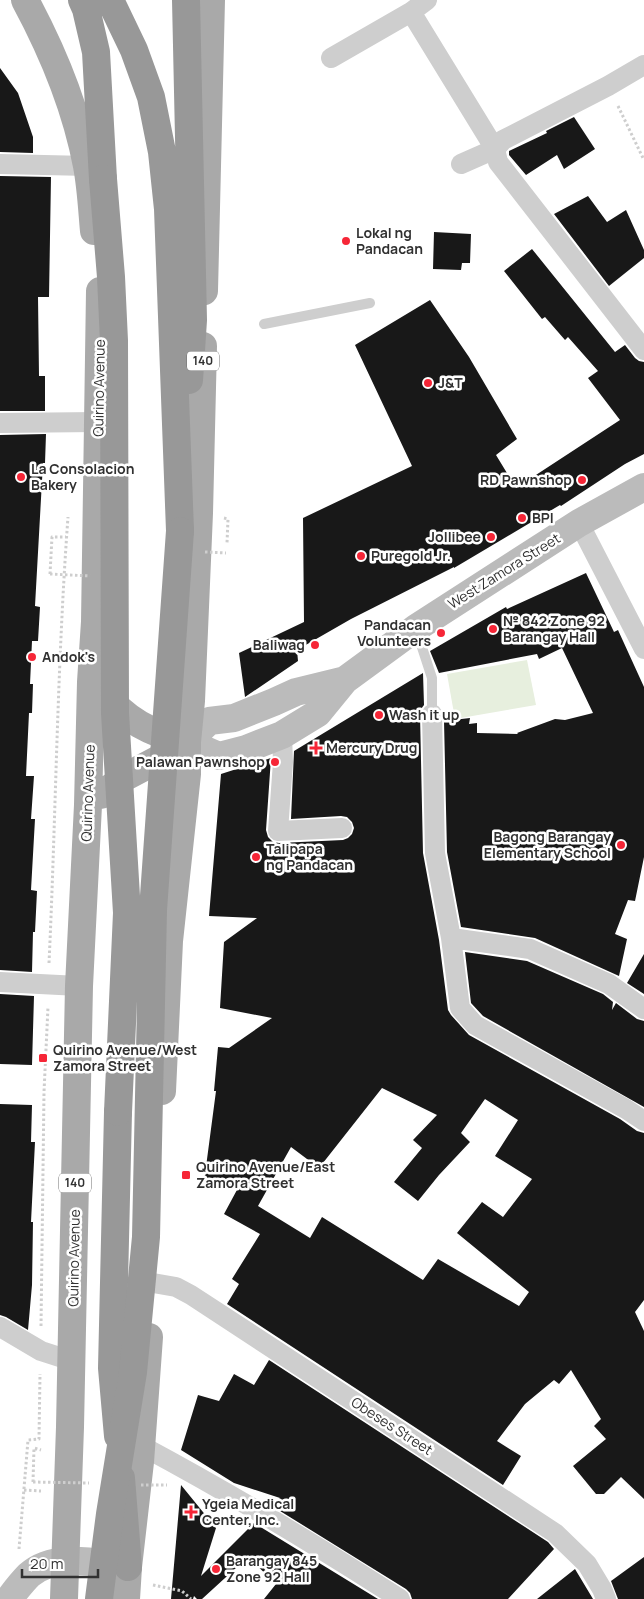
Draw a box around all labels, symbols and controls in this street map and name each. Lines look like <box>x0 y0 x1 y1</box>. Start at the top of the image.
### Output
place label: Lokal ng Pandacan <box>356 223 423 258</box>
marker: Lokal ng Pandacan <box>340 235 352 247</box>
street label: Quirino Avenue <box>88 339 109 437</box>
road number: 140 <box>187 352 219 371</box>
place label: J&T <box>438 373 463 392</box>
marker: J&T <box>422 377 434 389</box>
place label: La Consolacion Bakery <box>31 459 135 494</box>
place label: RD Pawnshop <box>480 470 572 489</box>
marker: La Consolacion Bakery <box>15 471 27 483</box>
marker: RD Pawnshop <box>576 474 588 486</box>
place label: BPI <box>532 508 554 527</box>
marker: BPI <box>516 512 528 524</box>
place label: Jollibee <box>428 527 481 546</box>
street label: West Zamora Street <box>444 528 564 613</box>
marker: Jollibee <box>485 531 497 543</box>
place label: Puregold Jr. <box>371 546 451 565</box>
marker: Puregold Jr. <box>355 550 367 562</box>
place label: № 842 Zone 92 Barangay Hall <box>503 611 605 646</box>
place label: Pandacan Volunteers <box>357 615 431 650</box>
marker: № 842 Zone 92 Barangay Hall <box>487 623 499 635</box>
marker: Pandacan Volunteers <box>435 627 447 639</box>
place label: Baliwag <box>253 635 305 654</box>
marker: Baliwag <box>309 639 321 651</box>
place label: Andok's <box>42 647 95 666</box>
marker: Andok's <box>26 651 38 663</box>
place label: Wash it up <box>389 705 460 724</box>
marker: Wash it up <box>373 709 385 721</box>
place label: Mercury Drug <box>326 738 417 757</box>
marker: Mercury Drug <box>310 742 322 754</box>
street label: Quirino Avenue <box>76 744 99 842</box>
place label: Palawan Pawnshop <box>136 752 265 771</box>
marker: Palawan Pawnshop <box>269 756 281 768</box>
place label: Bagong Barangay Elementary School <box>484 827 611 862</box>
place label: Talipapa ng Pandacan <box>266 839 353 874</box>
marker: Bagong Barangay Elementary School <box>615 839 627 851</box>
marker: Talipapa ng Pandacan <box>250 851 262 863</box>
place label: Quirino Avenue/West Zamora Street <box>53 1040 197 1075</box>
marker: Quirino Avenue/West Zamora Street <box>37 1052 49 1064</box>
place label: Quirino Avenue/East Zamora Street <box>196 1157 335 1192</box>
marker: Quirino Avenue/East Zamora Street <box>180 1169 192 1181</box>
road number: 140 <box>59 1174 91 1192</box>
street label: Quirino Avenue <box>63 1209 84 1307</box>
street label: Obeses Street <box>348 1392 437 1459</box>
place label: Ygeia Medical Center, Inc. <box>202 1494 294 1529</box>
marker: Ygeia Medical Center, Inc. <box>184 1505 198 1519</box>
scale bar <box>22 1546 99 1578</box>
place label: Barangay 845 Zone 92 Hall <box>226 1551 317 1586</box>
text: 20 m <box>30 1553 63 1574</box>
marker: Barangay 845 Zone 92 Hall <box>210 1563 222 1575</box>

